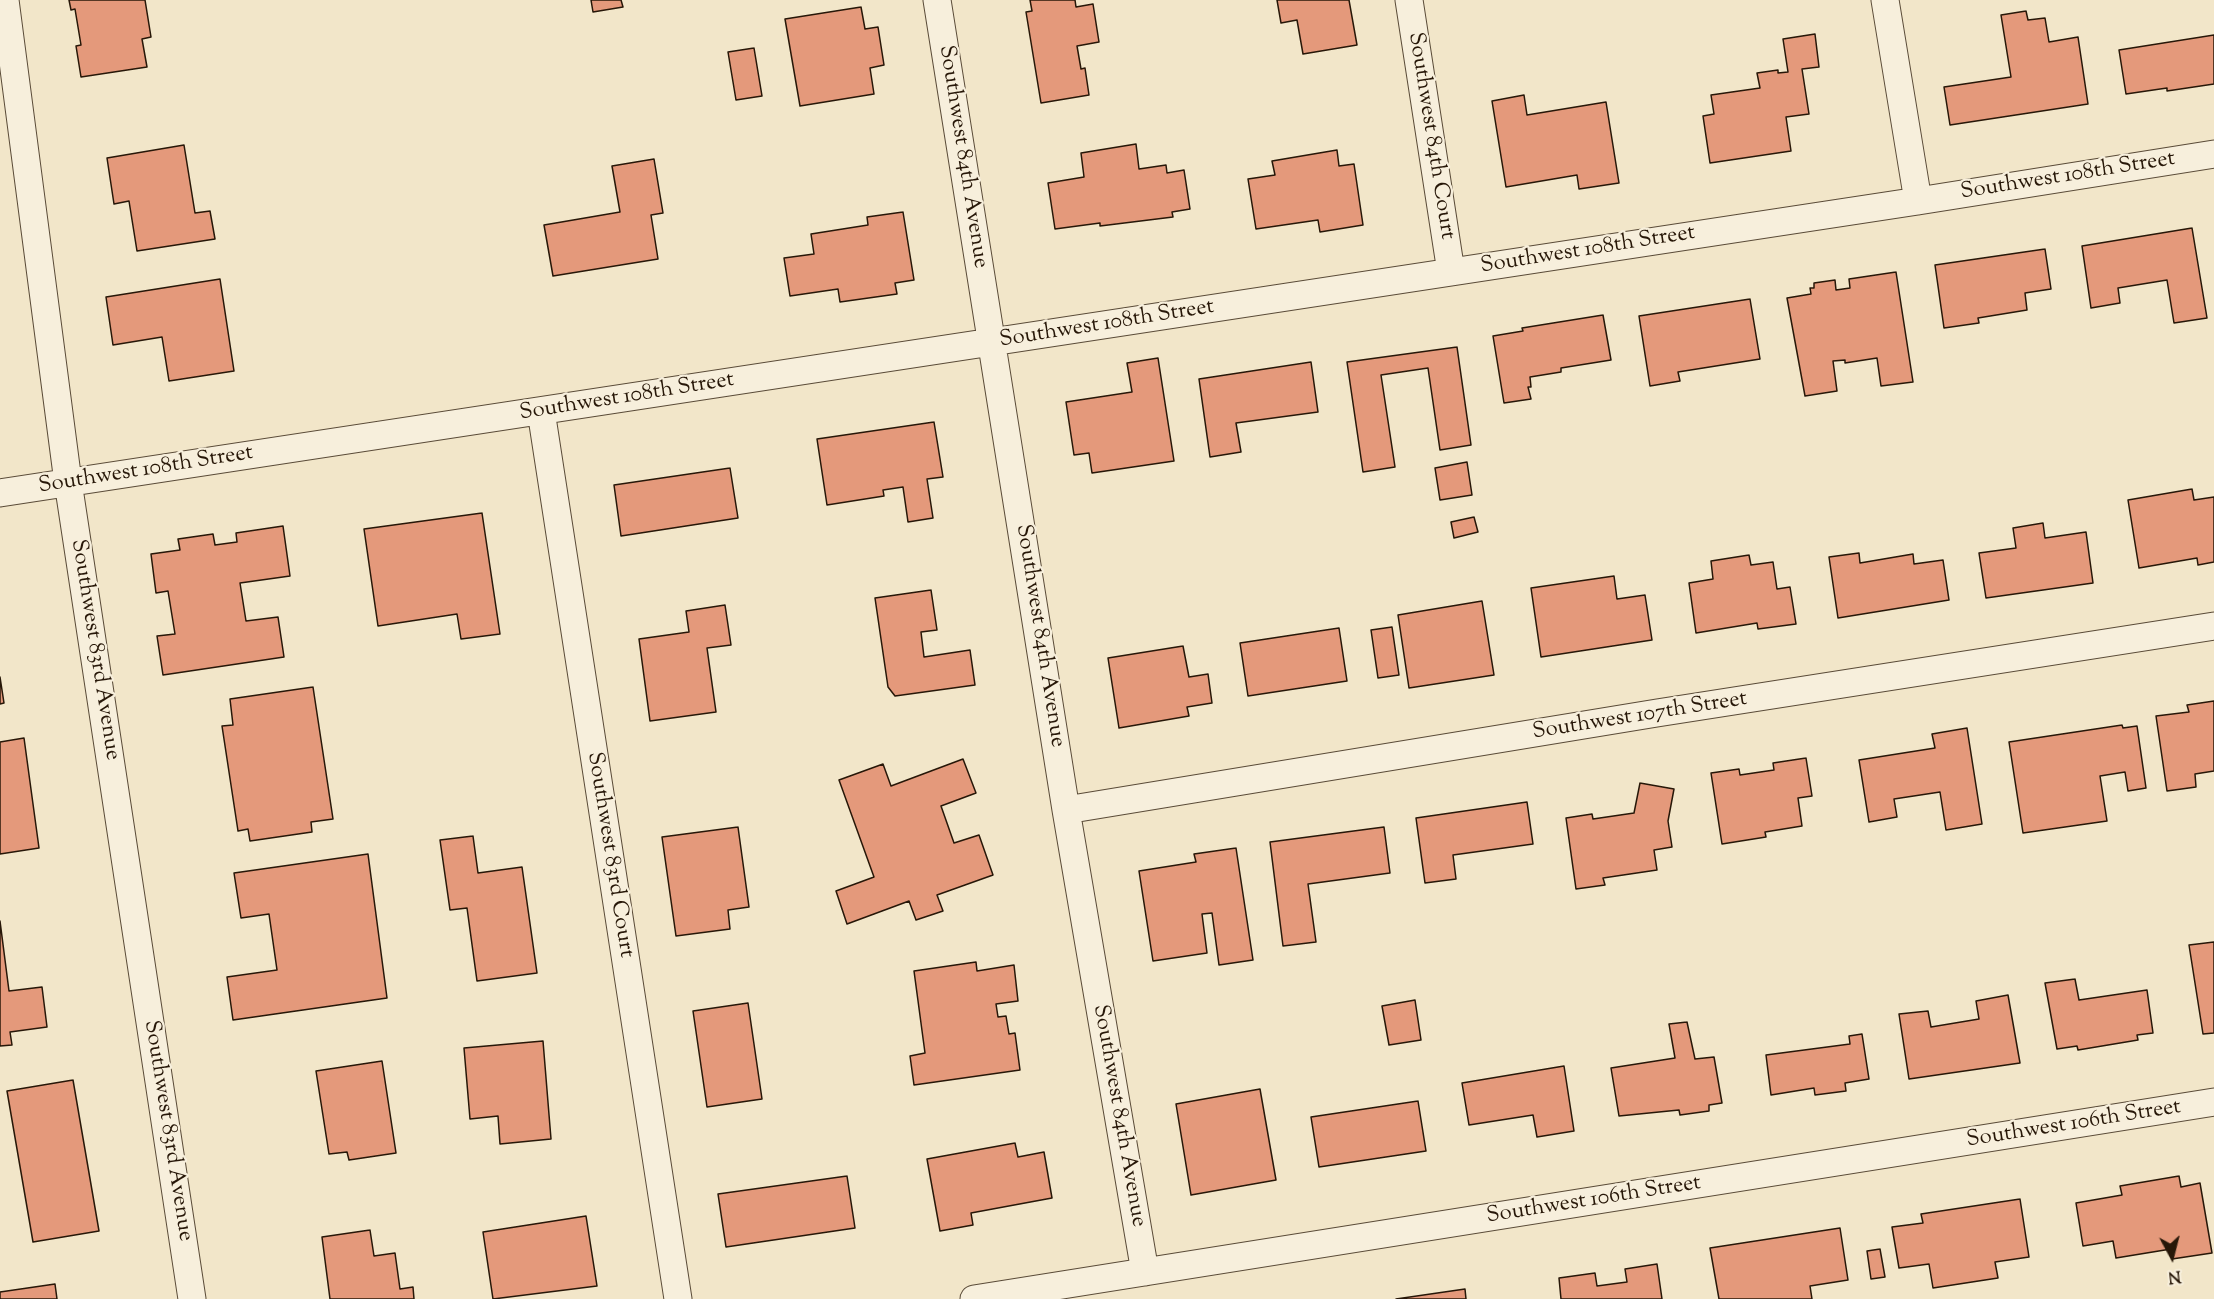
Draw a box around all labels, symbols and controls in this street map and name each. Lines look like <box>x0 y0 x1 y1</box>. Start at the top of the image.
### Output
street label: Southwest 84th Court <box>1401 31 1459 241</box>
street label: Southwest 84th Avenue <box>931 44 993 270</box>
street label: Southwest 108th Street <box>1959 147 2177 207</box>
street label: Southwest 108th Street <box>1479 221 1697 281</box>
street label: Southwest 108th Street <box>998 295 1216 355</box>
street label: Southwest 108th Street <box>518 368 736 428</box>
street label: Southwest 108th Street <box>37 441 255 501</box>
street label: Southwest 84th Avenue <box>1008 523 1070 749</box>
street label: Southwest 83rd Avenue <box>63 538 125 762</box>
street label: Southwest 107th Street <box>1531 687 1749 747</box>
street label: Southwest 83rd Court <box>580 750 638 960</box>
street label: Southwest 84th Avenue <box>1085 1003 1151 1229</box>
street label: Southwest 83rd Avenue <box>136 1019 198 1243</box>
street label: Southwest 106th Street <box>1965 1095 2183 1155</box>
street label: Southwest 106th Street <box>1485 1171 1703 1231</box>
north arrow <box>2142 1227 2202 1287</box>
text: N <box>2167 1263 2182 1288</box>

